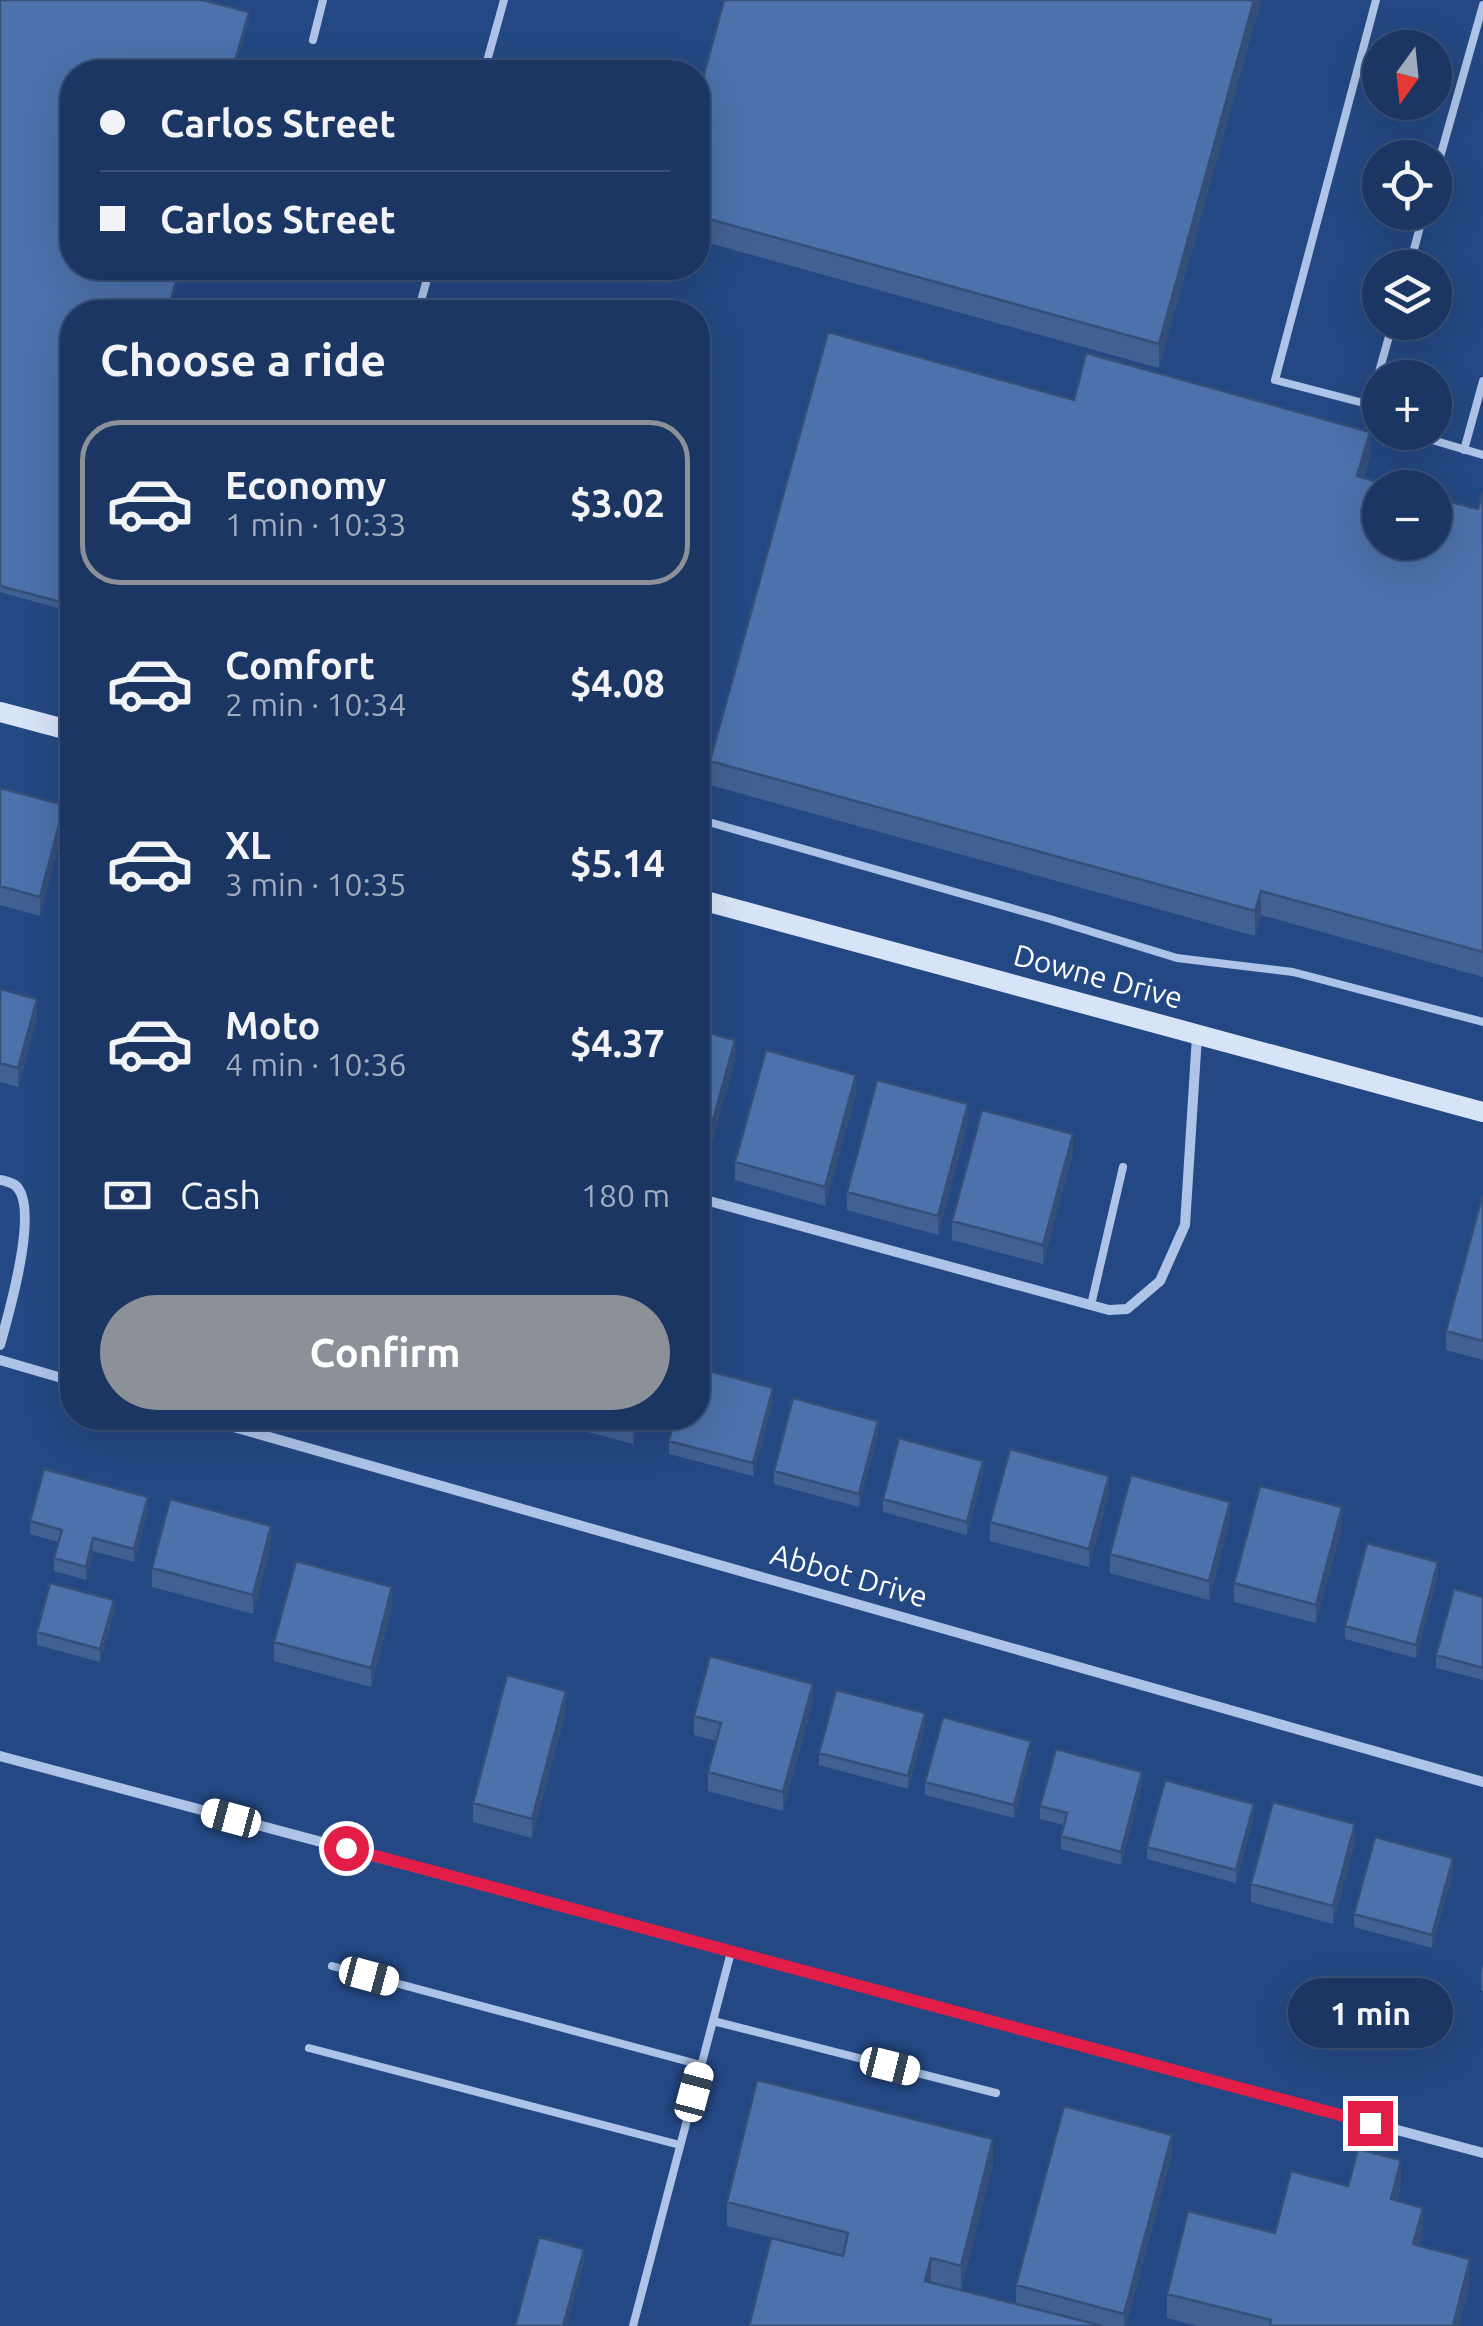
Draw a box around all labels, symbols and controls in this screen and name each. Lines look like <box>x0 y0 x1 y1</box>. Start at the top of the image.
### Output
north arrow <box>1362 30 1452 120</box>
map controls <box>1362 30 1452 560</box>
text: Carlos Street <box>160 102 396 144</box>
button: locate <box>1362 140 1452 230</box>
text: Carlos Street <box>160 198 396 240</box>
button: layers <box>1362 250 1452 340</box>
text: Choose a ride <box>100 334 386 385</box>
button: + <box>1362 360 1452 450</box>
icon: car <box>105 458 195 548</box>
text: Economy <box>225 464 386 506</box>
button: − <box>1362 470 1452 560</box>
text: $3.02 <box>570 482 665 524</box>
text: 1 min · 10:33 <box>225 506 407 542</box>
icon: car <box>105 638 195 728</box>
text: Comfort <box>225 644 375 686</box>
text: $4.08 <box>570 662 665 704</box>
text: 2 min · 10:34 <box>225 686 407 722</box>
icon: car <box>105 818 195 908</box>
text: XL <box>225 824 271 866</box>
text: $5.14 <box>570 842 665 884</box>
text: 3 min · 10:35 <box>225 866 407 902</box>
street label: Downe Drive <box>1010 937 1186 1015</box>
icon: car <box>105 998 195 1088</box>
text: Moto <box>225 1004 320 1046</box>
text: $4.37 <box>570 1022 665 1064</box>
text: 4 min · 10:36 <box>225 1046 407 1082</box>
icon: cash <box>100 1168 155 1223</box>
text: Cash <box>180 1174 261 1216</box>
text: 180 m <box>581 1177 670 1213</box>
button: Confirm <box>100 1295 670 1410</box>
street label: Abbot Drive <box>767 1536 932 1614</box>
car <box>198 1796 264 1840</box>
route start <box>324 1826 369 1871</box>
car <box>336 1954 402 1998</box>
callout: 1 min <box>1288 1978 1452 2048</box>
text: 1 min <box>1330 1995 1411 2031</box>
car <box>857 2044 923 2088</box>
car <box>672 2059 716 2125</box>
route end <box>1348 2101 1393 2146</box>

